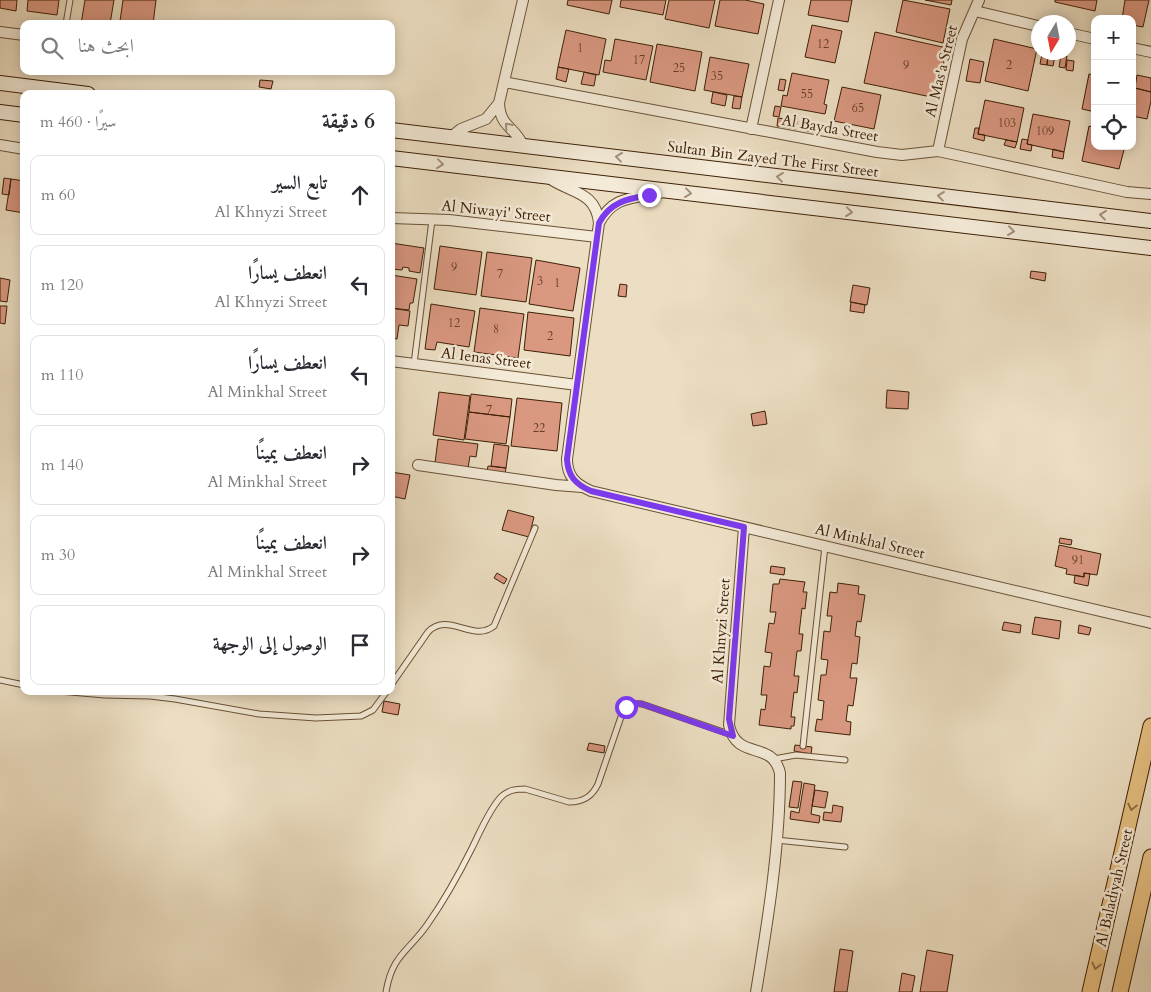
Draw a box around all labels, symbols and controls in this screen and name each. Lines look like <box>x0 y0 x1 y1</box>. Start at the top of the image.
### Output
north arrow <box>1031 15 1076 60</box>
map controls <box>1091 15 1136 150</box>
button: + <box>1091 15 1136 60</box>
search box <box>20 20 395 75</box>
street label: Al Mas'a Street <box>920 23 962 119</box>
text: ابحث هنا <box>78 33 134 59</box>
icon: search <box>38 34 66 62</box>
house number: 12 <box>817 36 829 52</box>
house number: 1 <box>577 40 583 56</box>
house number: 17 <box>633 52 645 68</box>
house number: 9 <box>903 57 909 73</box>
house number: 2 <box>1006 57 1012 73</box>
house number: 25 <box>673 60 685 76</box>
button: − <box>1091 60 1136 105</box>
house number: 35 <box>711 68 723 84</box>
house number: 55 <box>801 86 813 102</box>
house number: 65 <box>852 100 864 116</box>
button: locate <box>1091 105 1136 150</box>
text: 6 دقيقة <box>322 107 375 136</box>
street label: Al Bayda Street <box>780 110 880 146</box>
text: سيرًا · 460 m <box>40 111 116 133</box>
house number: 103 <box>998 115 1016 131</box>
one-way arrow <box>505 122 514 131</box>
house number: 109 <box>1036 123 1054 139</box>
street label: Sultan Bin Zayed The First Street <box>666 136 880 182</box>
one-way arrow <box>614 152 622 163</box>
one-way arrow <box>436 158 444 169</box>
text: تابع السير <box>272 170 327 196</box>
one-way arrow <box>776 172 784 183</box>
icon: ahead <box>346 181 374 209</box>
text: 60 m <box>41 184 75 206</box>
route end <box>638 184 661 207</box>
one-way arrow <box>684 187 692 198</box>
one-way arrow <box>937 191 945 202</box>
street label: Al Niwayi' Street <box>440 195 552 227</box>
text: Al Khnyzi Street <box>215 201 327 223</box>
one-way arrow <box>846 206 854 217</box>
one-way arrow <box>1098 210 1106 221</box>
one-way arrow <box>1007 225 1015 236</box>
house number: 9 <box>451 259 457 275</box>
text: انعطف يسارًا <box>248 260 327 286</box>
house number: 7 <box>497 266 503 282</box>
icon: left <box>346 271 374 299</box>
house number: 3 <box>537 273 543 289</box>
text: 120 m <box>41 274 83 296</box>
house number: 1 <box>554 275 560 291</box>
text: Al Khnyzi Street <box>215 291 327 313</box>
house number: 12 <box>448 315 460 331</box>
house number: 8 <box>493 321 499 337</box>
house number: 2 <box>547 328 553 344</box>
street label: Al Ienas Street <box>440 343 532 373</box>
text: انعطف يسارًا <box>248 350 327 376</box>
icon: left <box>346 361 374 389</box>
text: 110 m <box>41 364 83 386</box>
text: Al Minkhal Street <box>207 381 327 403</box>
house number: 7 <box>486 402 492 418</box>
house number: 22 <box>533 420 545 436</box>
text: انعطف يمينًا <box>256 440 327 466</box>
icon: right <box>346 451 374 479</box>
text: 140 m <box>41 454 83 476</box>
text: Al Minkhal Street <box>207 471 327 493</box>
street label: Al Minkhal Street <box>813 519 927 563</box>
text: انعطف يمينًا <box>256 530 327 556</box>
icon: right <box>346 541 374 569</box>
text: 30 m <box>41 544 75 566</box>
house number: 91 <box>1072 552 1084 568</box>
text: Al Minkhal Street <box>207 561 327 583</box>
street label: Al Khnyzi Street <box>707 577 735 684</box>
text: الوصول إلى الوجهة <box>213 631 327 657</box>
icon: arrive <box>346 631 374 659</box>
route start <box>615 696 638 719</box>
one-way arrow <box>1127 803 1138 812</box>
street label: Al Baladiyah Street <box>1091 827 1137 949</box>
one-way arrow <box>1091 961 1102 970</box>

